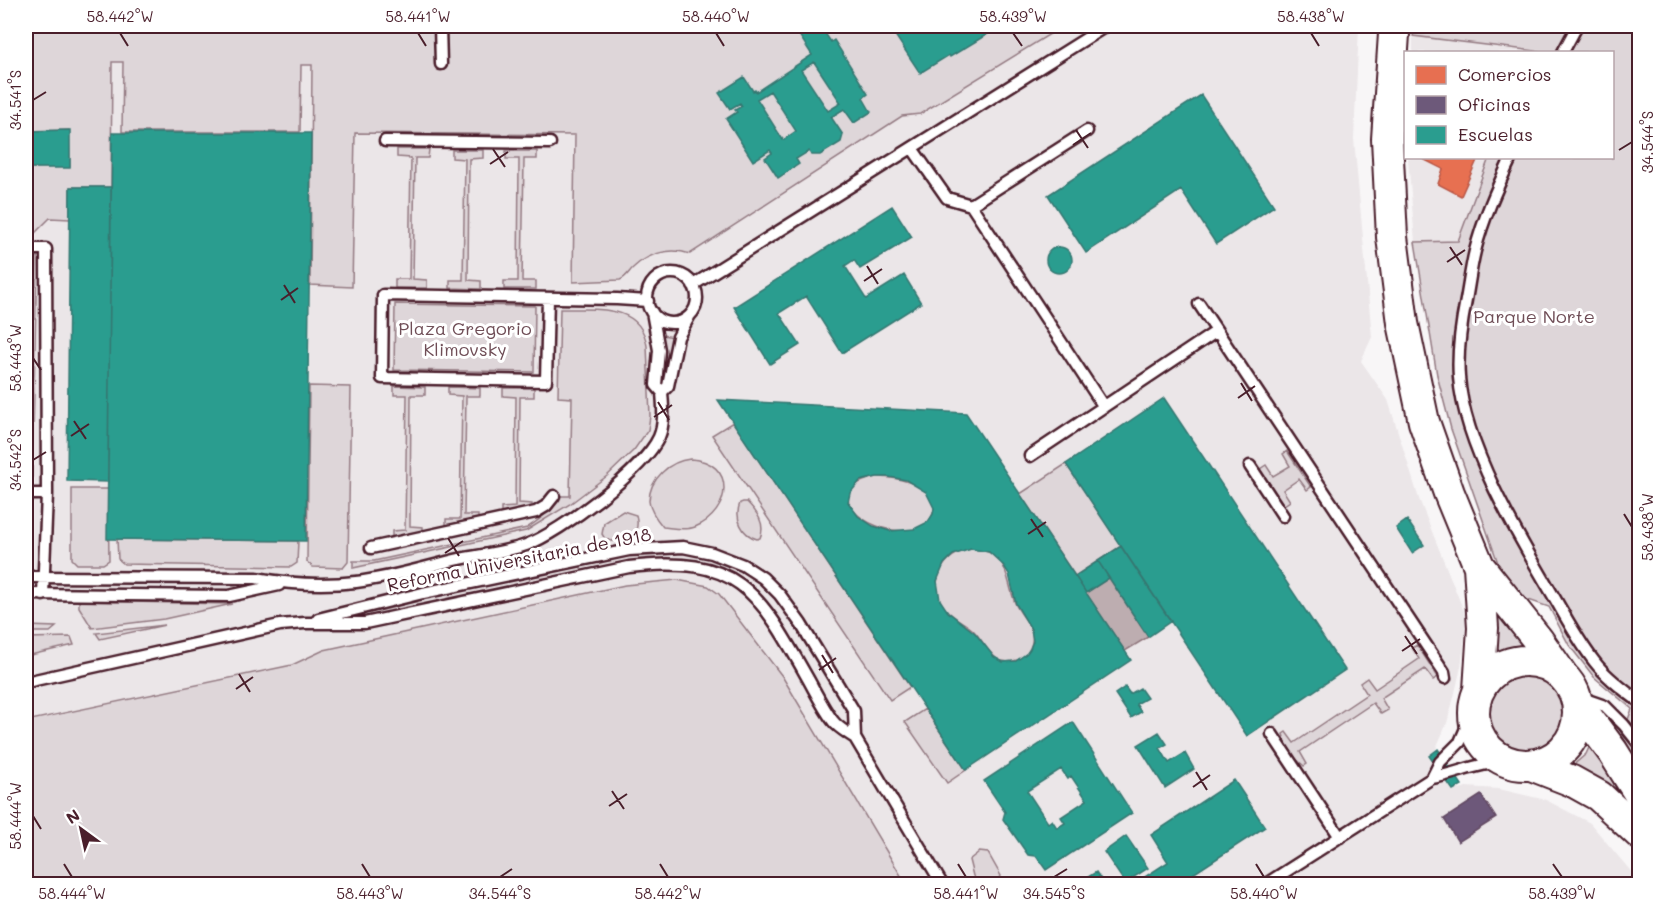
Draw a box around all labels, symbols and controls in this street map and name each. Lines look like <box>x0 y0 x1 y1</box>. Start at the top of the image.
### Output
text: 58.442°W <box>86 6 154 26</box>
text: 58.441°W <box>385 6 451 26</box>
text: 58.440°W <box>682 6 750 26</box>
text: 58.439°W <box>979 6 1047 26</box>
text: 58.438°W <box>1277 6 1345 26</box>
legend <box>1404 51 1614 159</box>
text: Comercios <box>1458 62 1552 86</box>
text: 34.541°S <box>5 70 25 130</box>
text: Oficinas <box>1458 92 1531 116</box>
text: 34.544°S <box>1637 111 1657 173</box>
text: Escuelas <box>1458 122 1533 146</box>
park label: Parque Norte <box>1473 304 1595 328</box>
park label: Plaza Gregorio Klimovsky <box>398 316 532 361</box>
text: 58.443°W <box>5 324 25 392</box>
text: 34.542°S <box>5 429 25 491</box>
text: 58.438°W <box>1637 493 1657 561</box>
street label: Reforma Universitaria de 1918 <box>385 522 653 596</box>
text: 58.444°W <box>5 782 25 850</box>
north arrow <box>51 799 111 859</box>
text: N <box>62 804 83 828</box>
text: 58.444°W <box>38 883 106 903</box>
text: 58.443°W <box>336 883 404 903</box>
text: 34.544°S <box>469 883 531 903</box>
text: 58.442°W <box>634 883 702 903</box>
text: 58.441°W <box>933 883 999 903</box>
text: 34.545°S <box>1023 883 1085 903</box>
text: 58.440°W <box>1230 883 1298 903</box>
text: 58.439°W <box>1528 883 1596 903</box>

